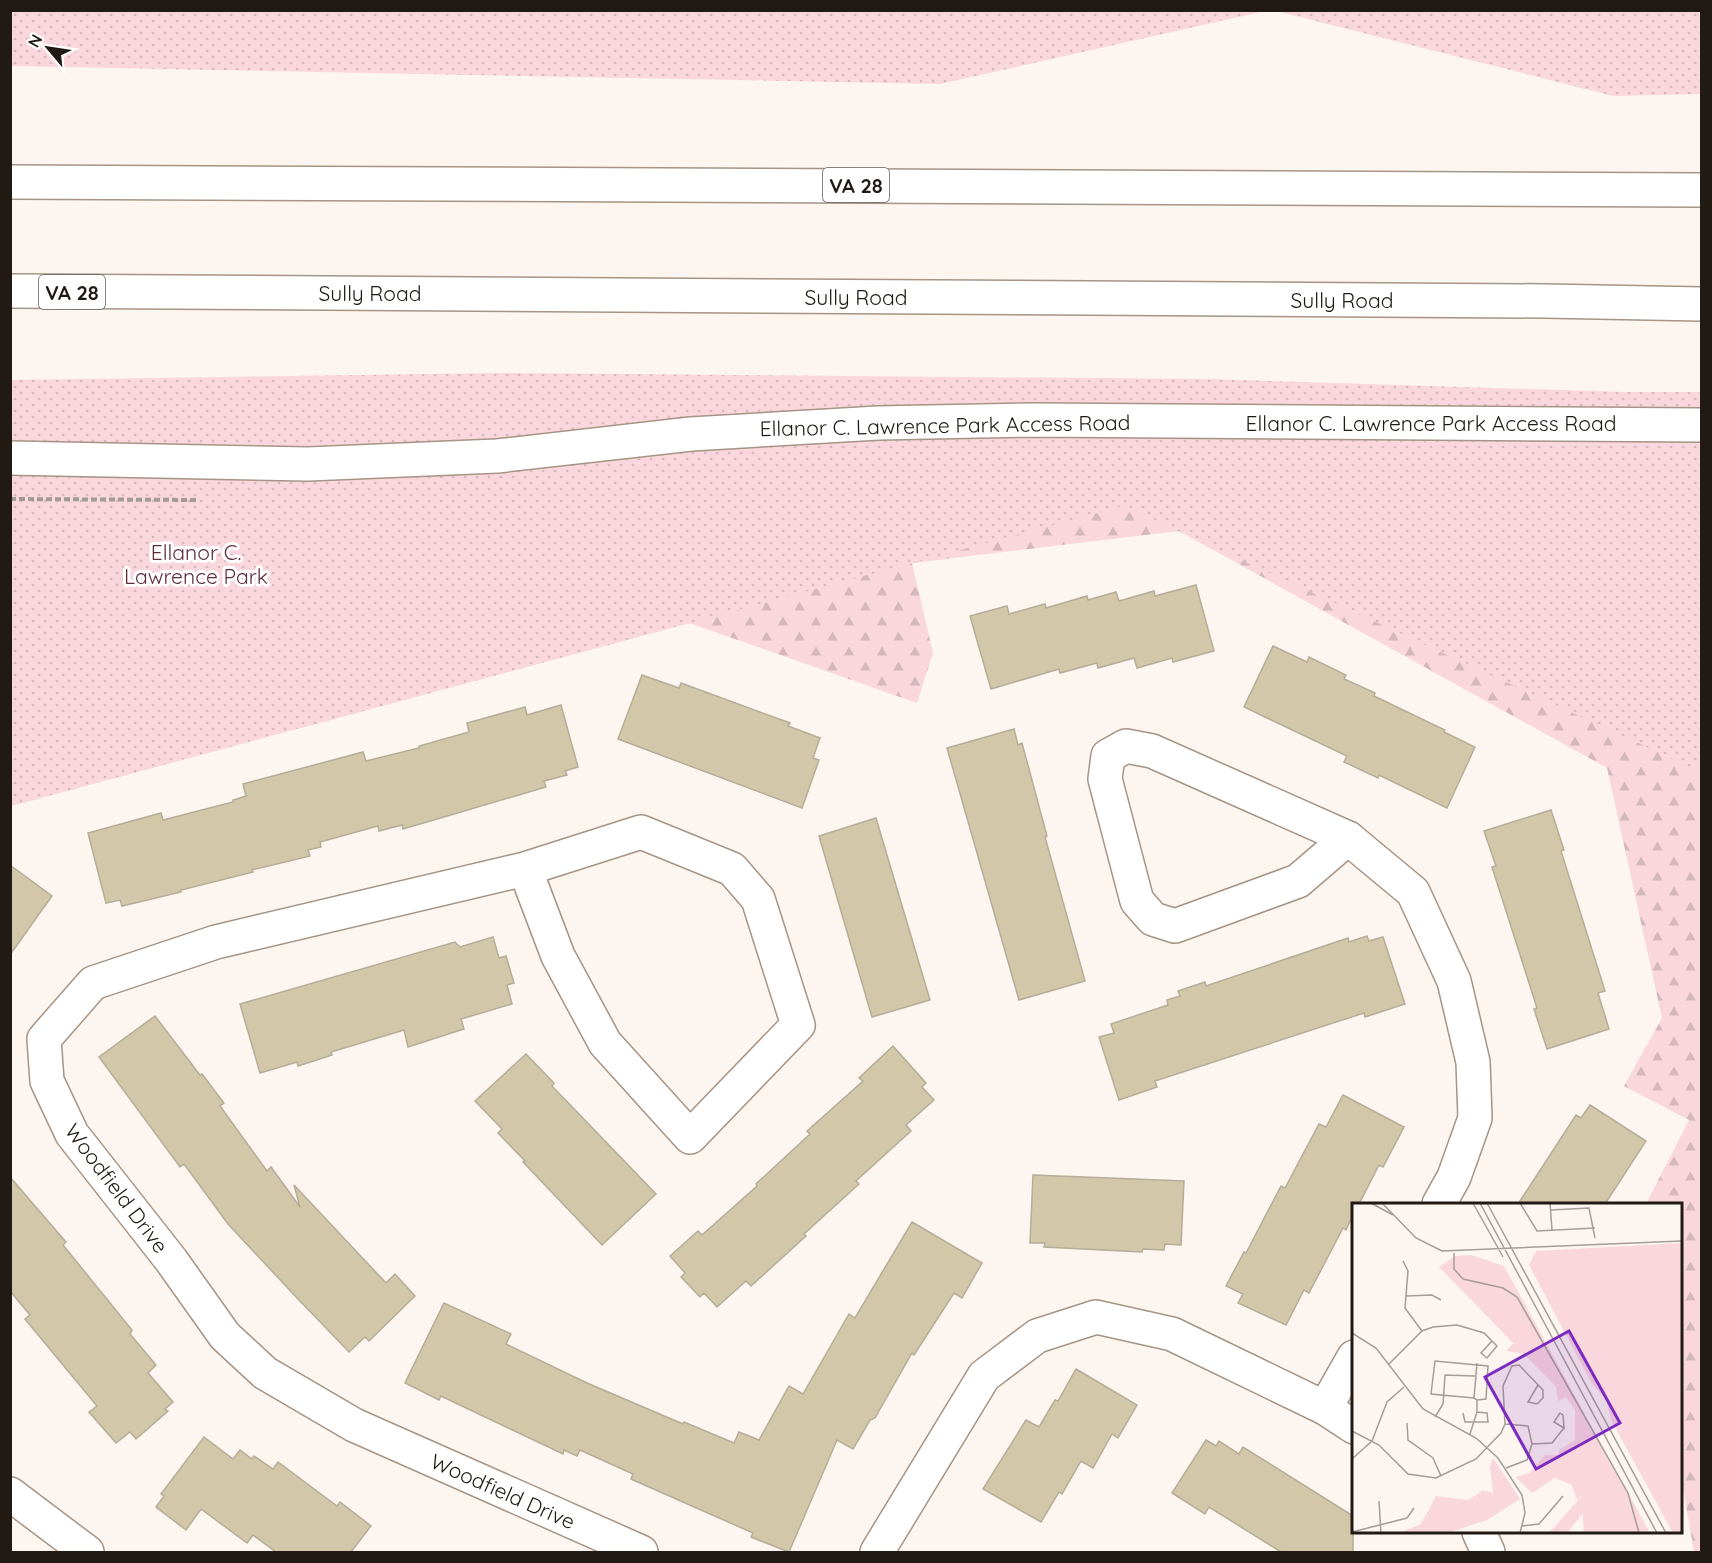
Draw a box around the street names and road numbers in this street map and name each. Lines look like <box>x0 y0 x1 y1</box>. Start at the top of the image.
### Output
road number: VA 28 <box>823 168 889 202</box>
road number: VA 28 <box>39 275 105 309</box>
street label: Sully Road <box>319 280 421 306</box>
street label: Sully Road <box>805 284 907 310</box>
street label: Sully Road <box>1291 287 1393 313</box>
street label: Ellanor C. Lawrence Park Access Road <box>759 409 1131 441</box>
street label: Ellanor C. Lawrence Park Access Road <box>1246 410 1616 436</box>
street label: Woodfield Drive <box>60 1118 174 1258</box>
street label: Woodfield Drive <box>427 1447 579 1535</box>

